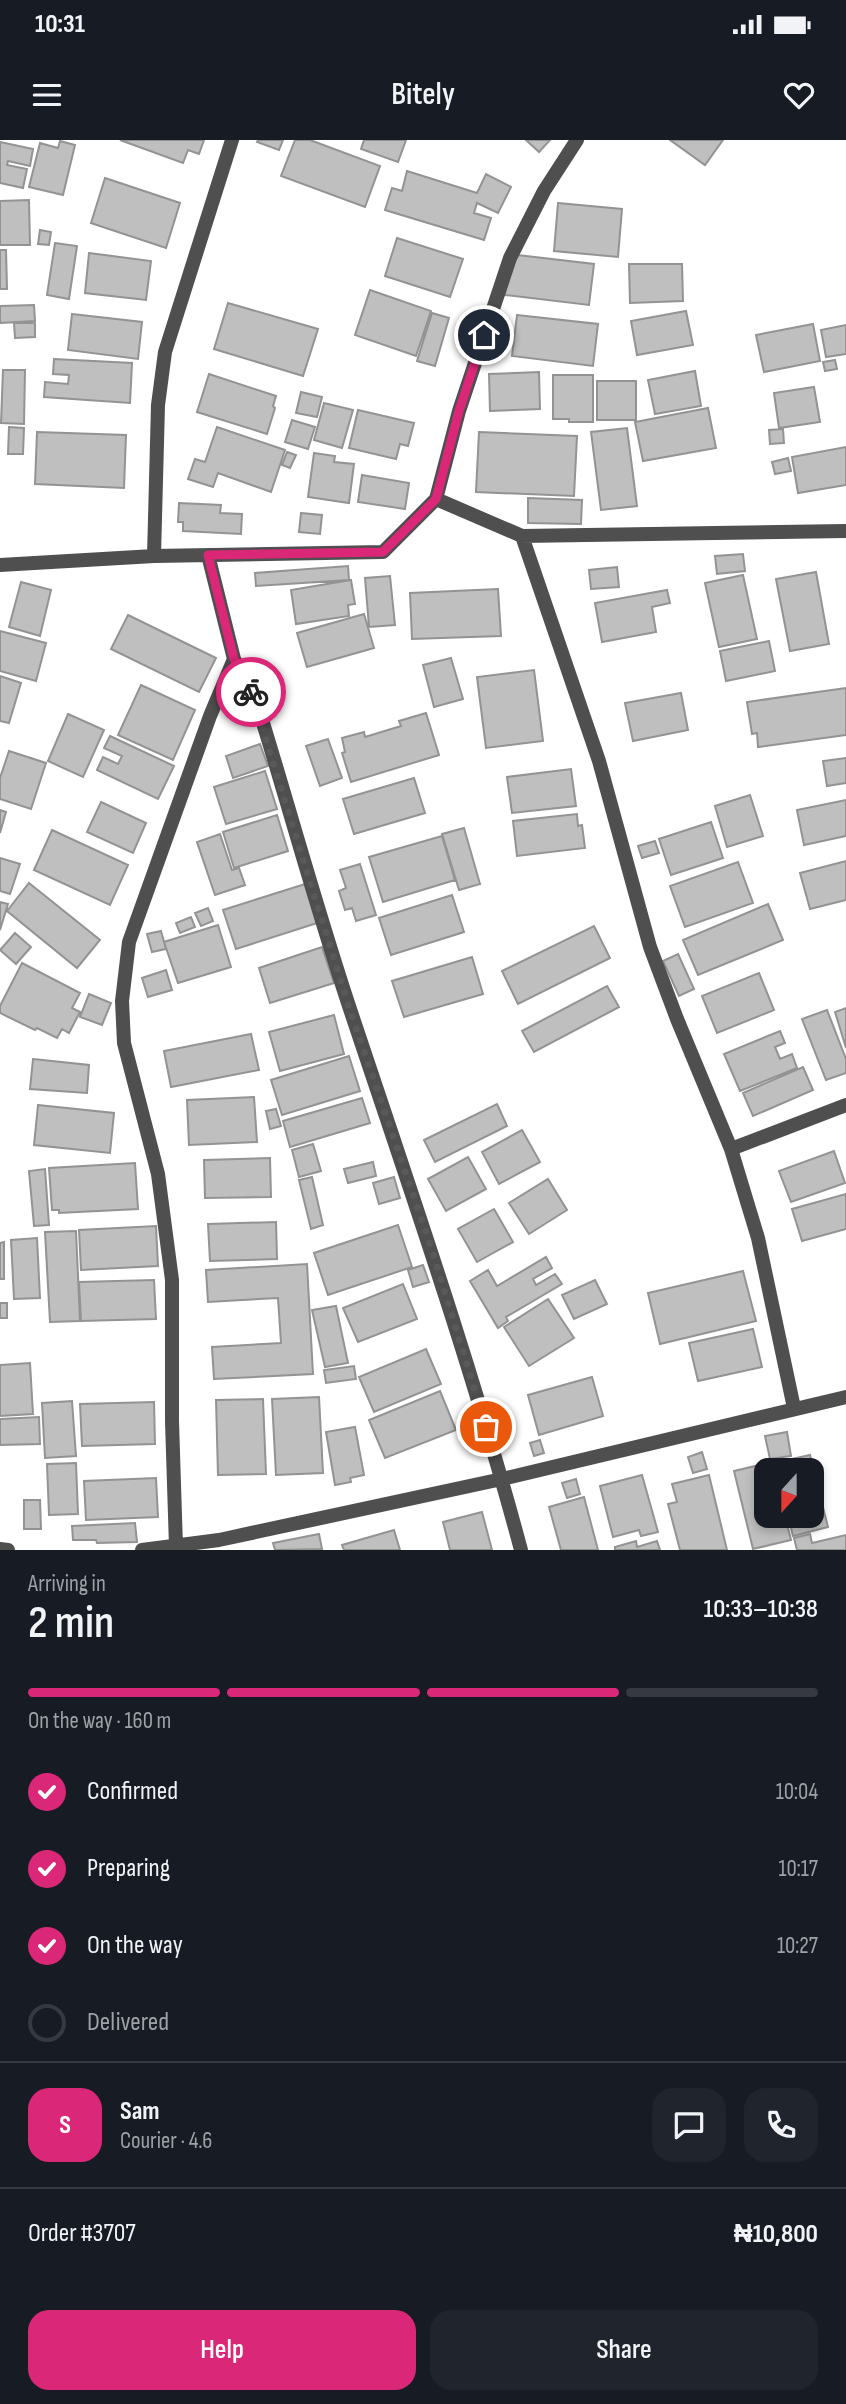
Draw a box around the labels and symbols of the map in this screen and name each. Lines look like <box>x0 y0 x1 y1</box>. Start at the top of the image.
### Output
pin <box>454 305 514 365</box>
courier <box>216 657 286 727</box>
pin <box>456 1397 516 1457</box>
north arrow <box>754 1458 824 1528</box>

